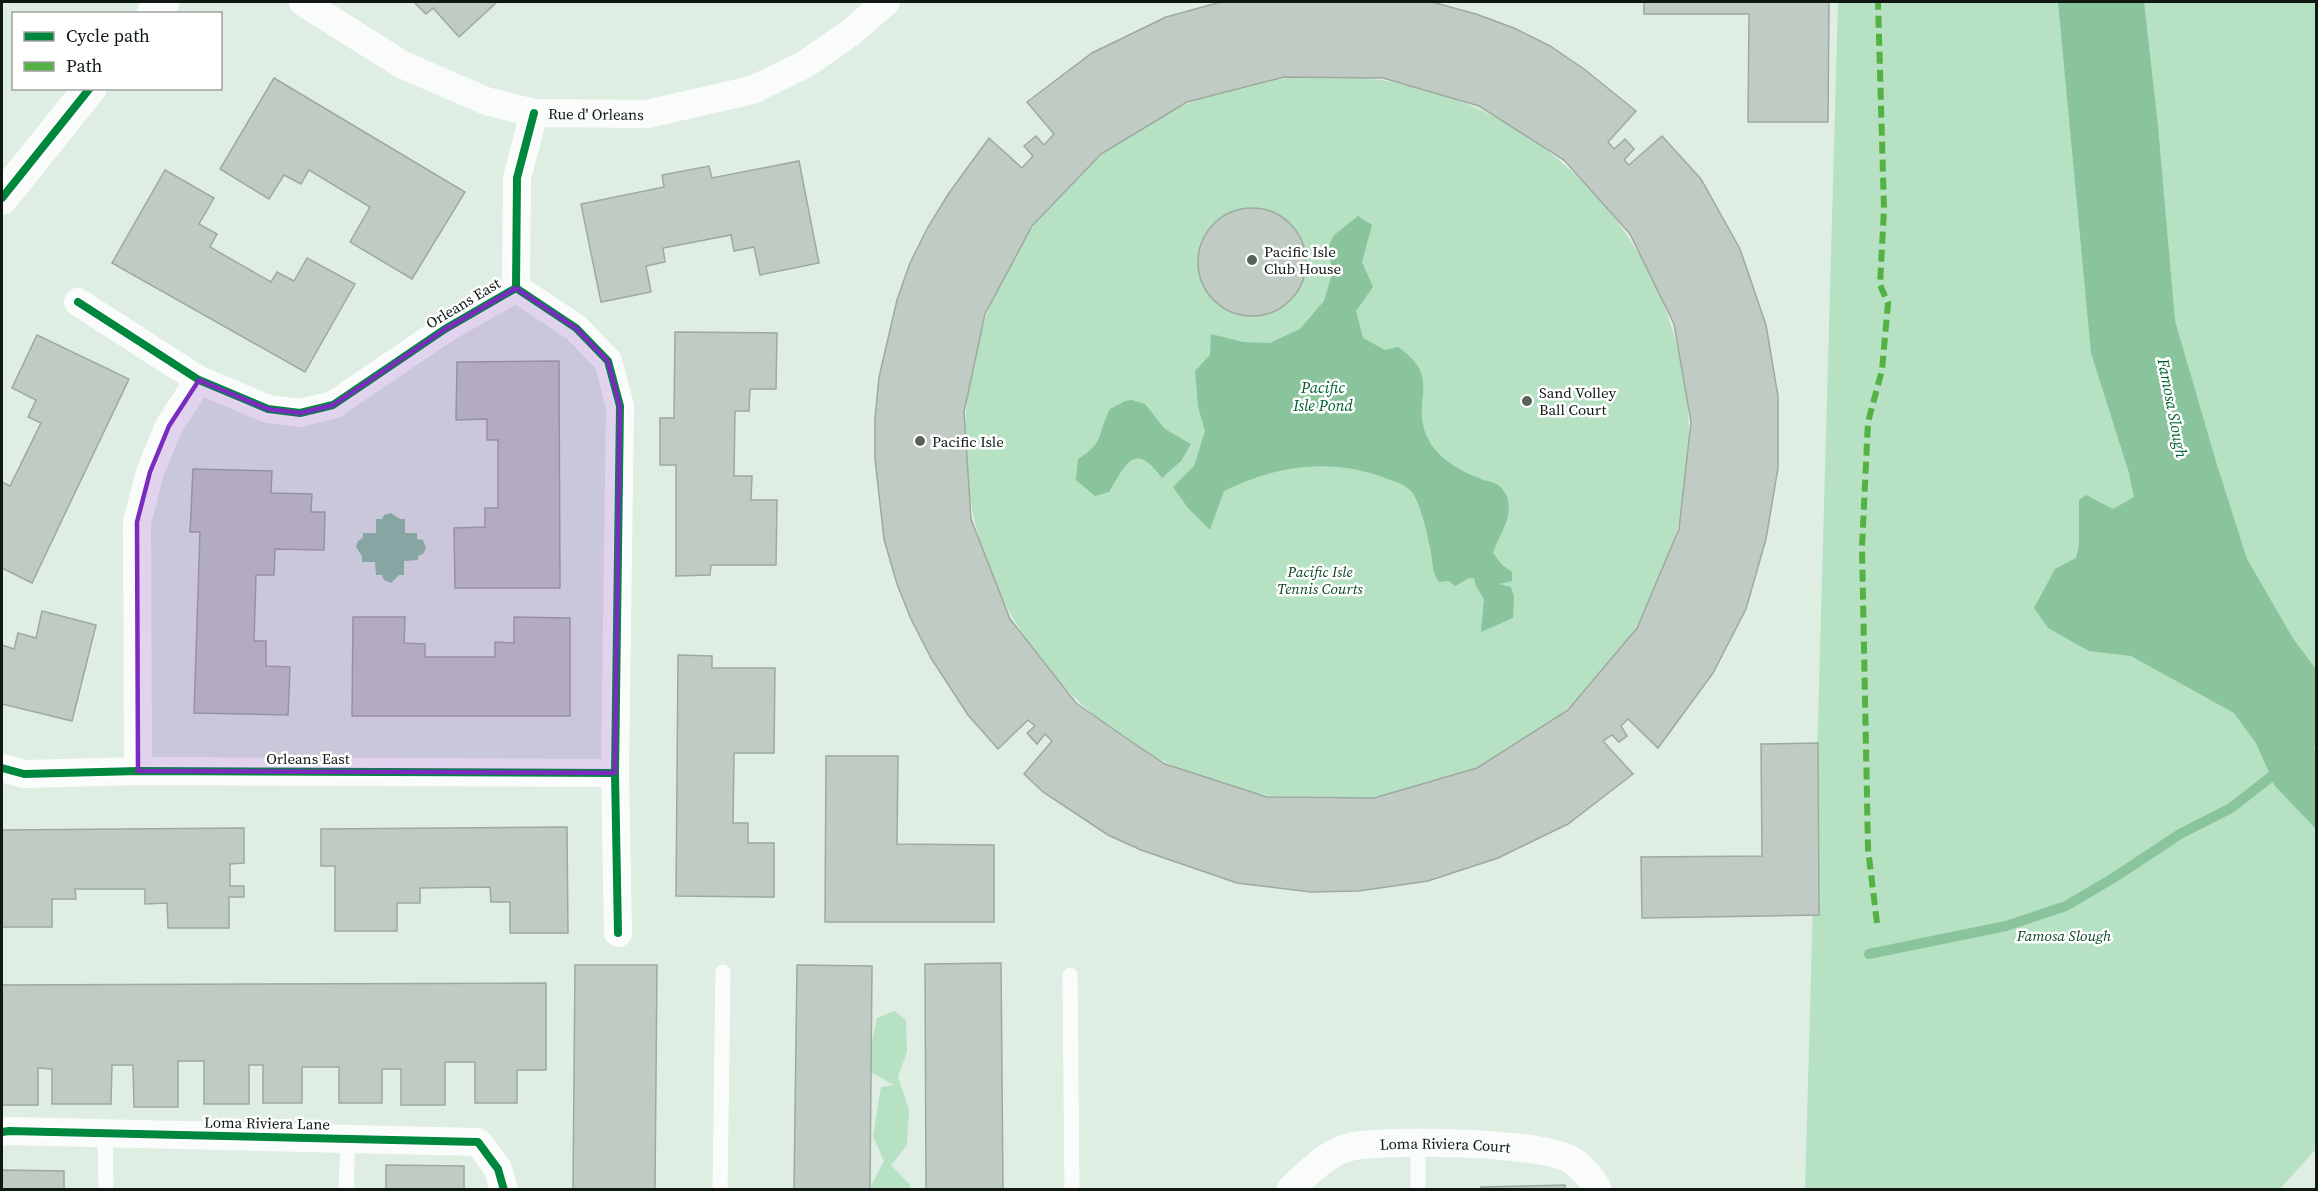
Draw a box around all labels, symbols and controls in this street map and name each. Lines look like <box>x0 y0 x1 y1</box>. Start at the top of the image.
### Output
legend <box>12 12 222 90</box>
text: Cycle path <box>66 23 150 48</box>
text: Path <box>66 53 103 78</box>
street label: Rue d' Orleans <box>548 103 644 124</box>
place label: Pacific Isle Club House <box>1264 241 1342 279</box>
marker: Pacific Isle Club House <box>1245 253 1259 267</box>
street label: Orleans East <box>422 272 504 333</box>
water label: Famosa Slough <box>2152 355 2193 460</box>
water label: Pacific Isle Pond <box>1292 376 1353 416</box>
place label: Sand Volley Ball Court <box>1539 382 1616 420</box>
marker: Sand Volley Ball Court <box>1520 394 1534 408</box>
place label: Pacific Isle <box>932 431 1004 452</box>
marker: Pacific Isle <box>913 434 927 448</box>
park label: Pacific Isle Tennis Courts <box>1277 561 1363 599</box>
street label: Orleans East <box>266 748 350 769</box>
park label: Famosa Slough <box>2016 925 2111 946</box>
street label: Loma Riviera Lane <box>204 1111 331 1135</box>
street label: Loma Riviera Court <box>1379 1132 1512 1157</box>

